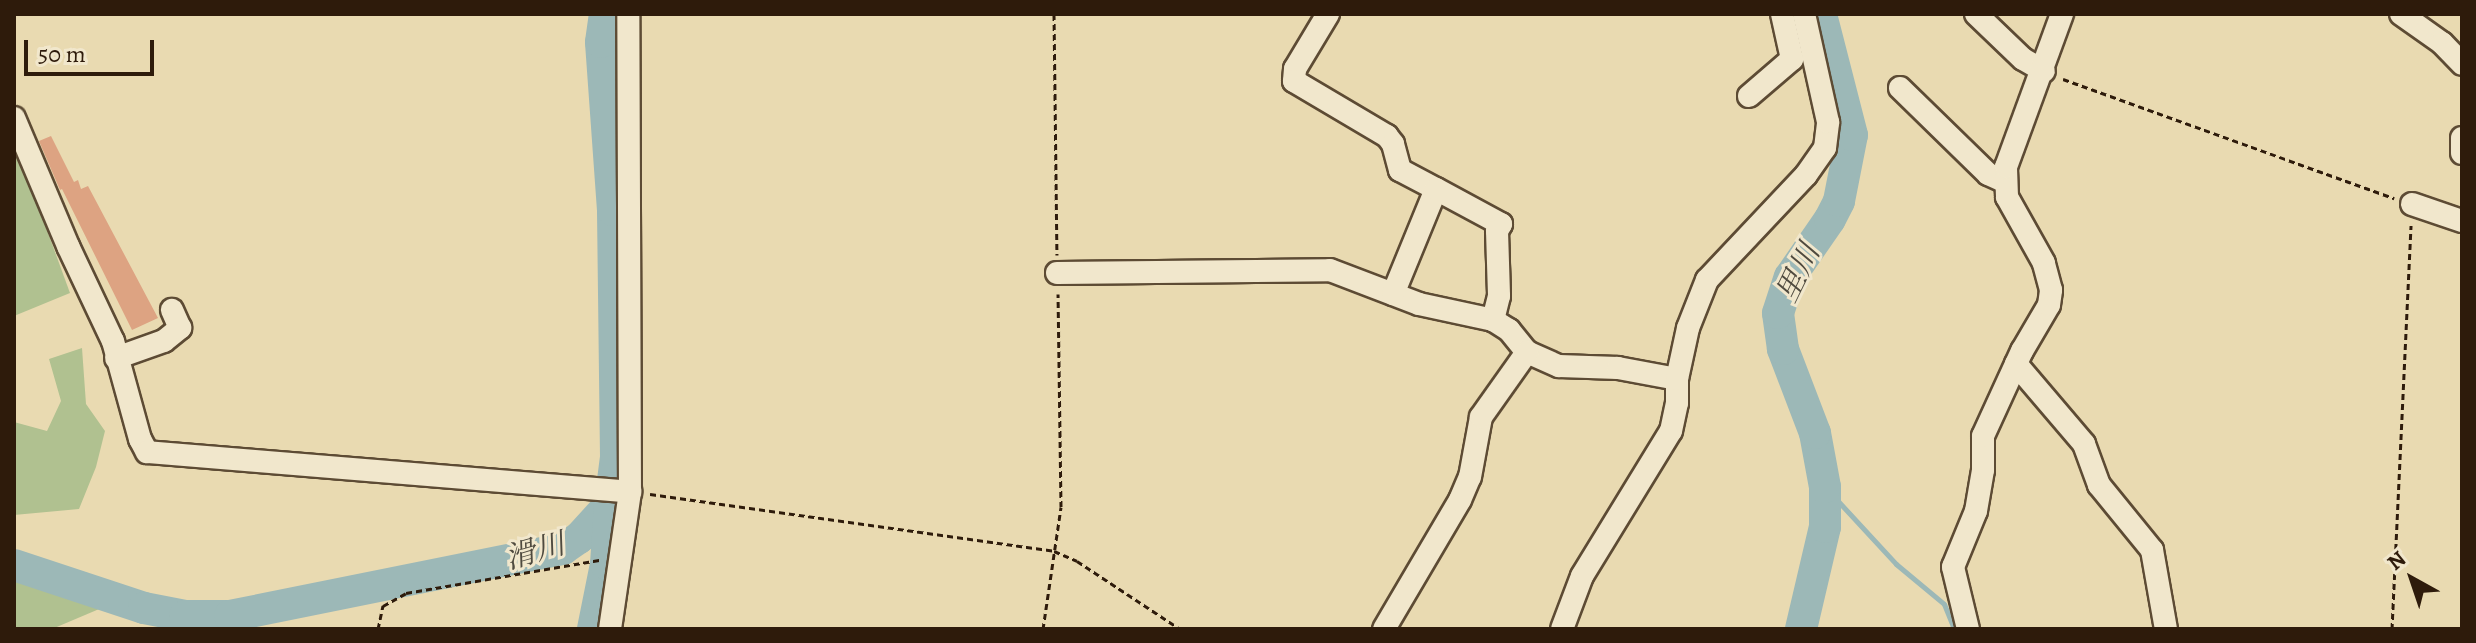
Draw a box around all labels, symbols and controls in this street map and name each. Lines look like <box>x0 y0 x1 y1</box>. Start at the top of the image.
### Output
scale bar <box>28 24 158 74</box>
text: 50 m <box>38 38 86 70</box>
water label: 里川 <box>1769 238 1827 308</box>
water label: 滑川 <box>501 525 569 577</box>
north arrow <box>2372 539 2452 619</box>
text: N <box>2381 544 2412 577</box>

